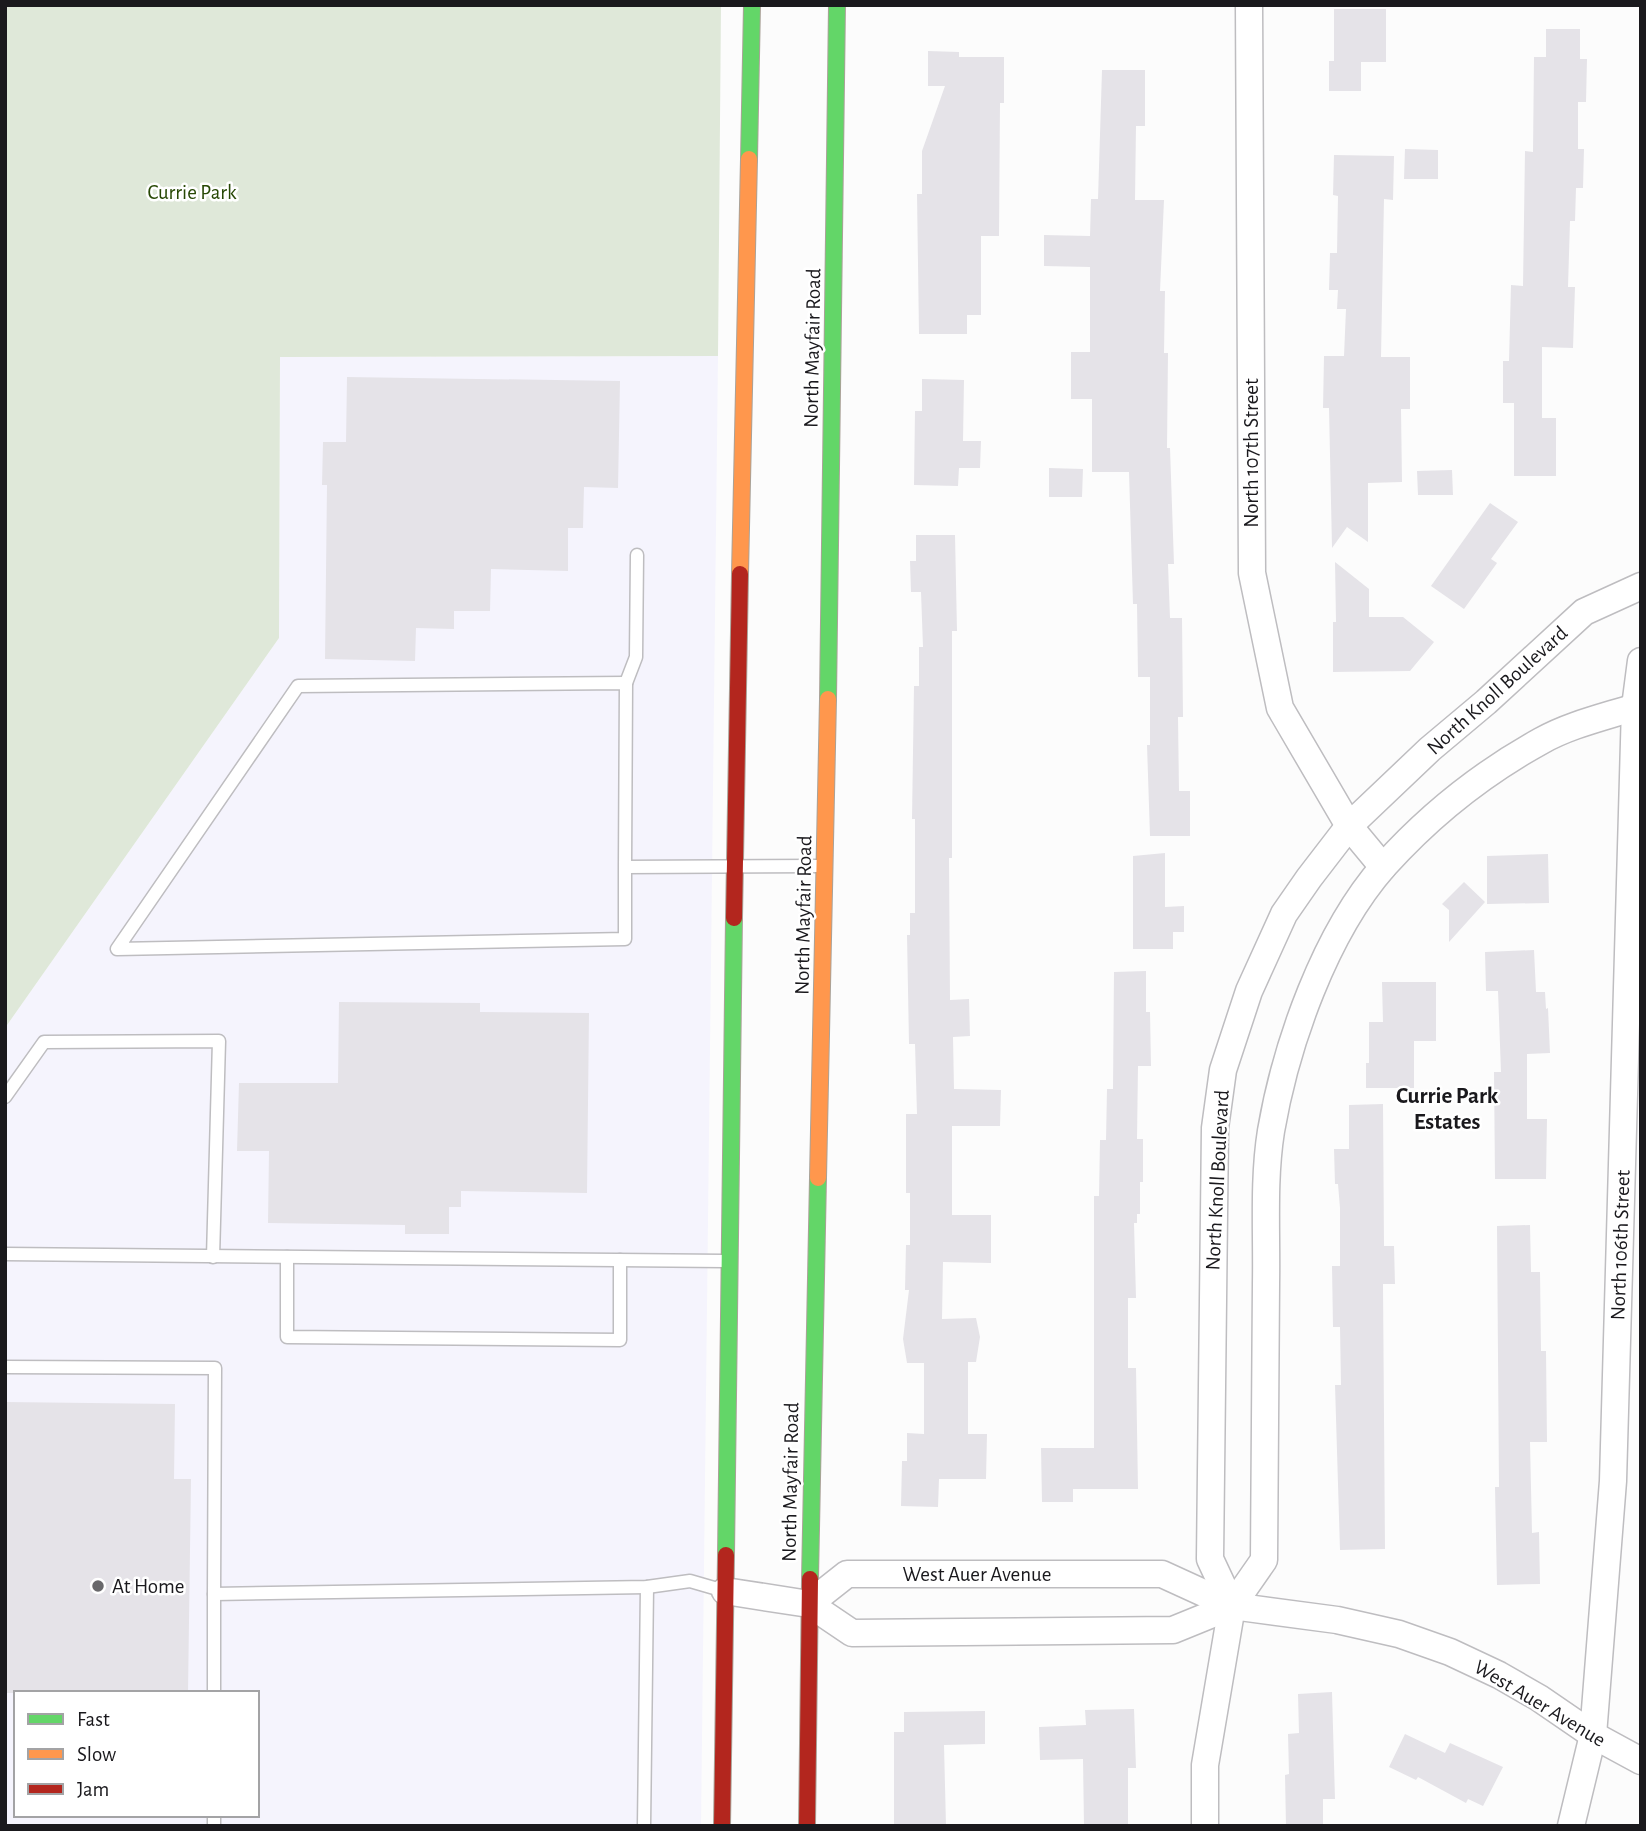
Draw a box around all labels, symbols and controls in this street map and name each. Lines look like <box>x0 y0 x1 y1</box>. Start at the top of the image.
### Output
park label: Currie Park <box>147 182 237 203</box>
street label: North Mayfair Road <box>801 268 824 428</box>
street label: North 107th Street <box>1241 378 1262 528</box>
street label: North Knoll Boulevard <box>1423 622 1572 759</box>
street label: North Mayfair Road <box>792 835 815 995</box>
district label: Currie Park Estates <box>1396 1085 1499 1134</box>
street label: North Knoll Boulevard <box>1202 1089 1233 1271</box>
street label: North 106th Street <box>1607 1169 1634 1321</box>
street label: North Mayfair Road <box>779 1402 802 1562</box>
street label: West Auer Avenue <box>903 1564 1052 1585</box>
place label: At Home <box>112 1576 184 1597</box>
marker: At Home <box>90 1578 106 1594</box>
street label: West Auer Avenue <box>1470 1656 1609 1751</box>
legend <box>14 1691 259 1817</box>
text: Fast <box>77 1709 110 1730</box>
text: Slow <box>77 1744 116 1765</box>
text: Jam <box>77 1779 109 1800</box>

